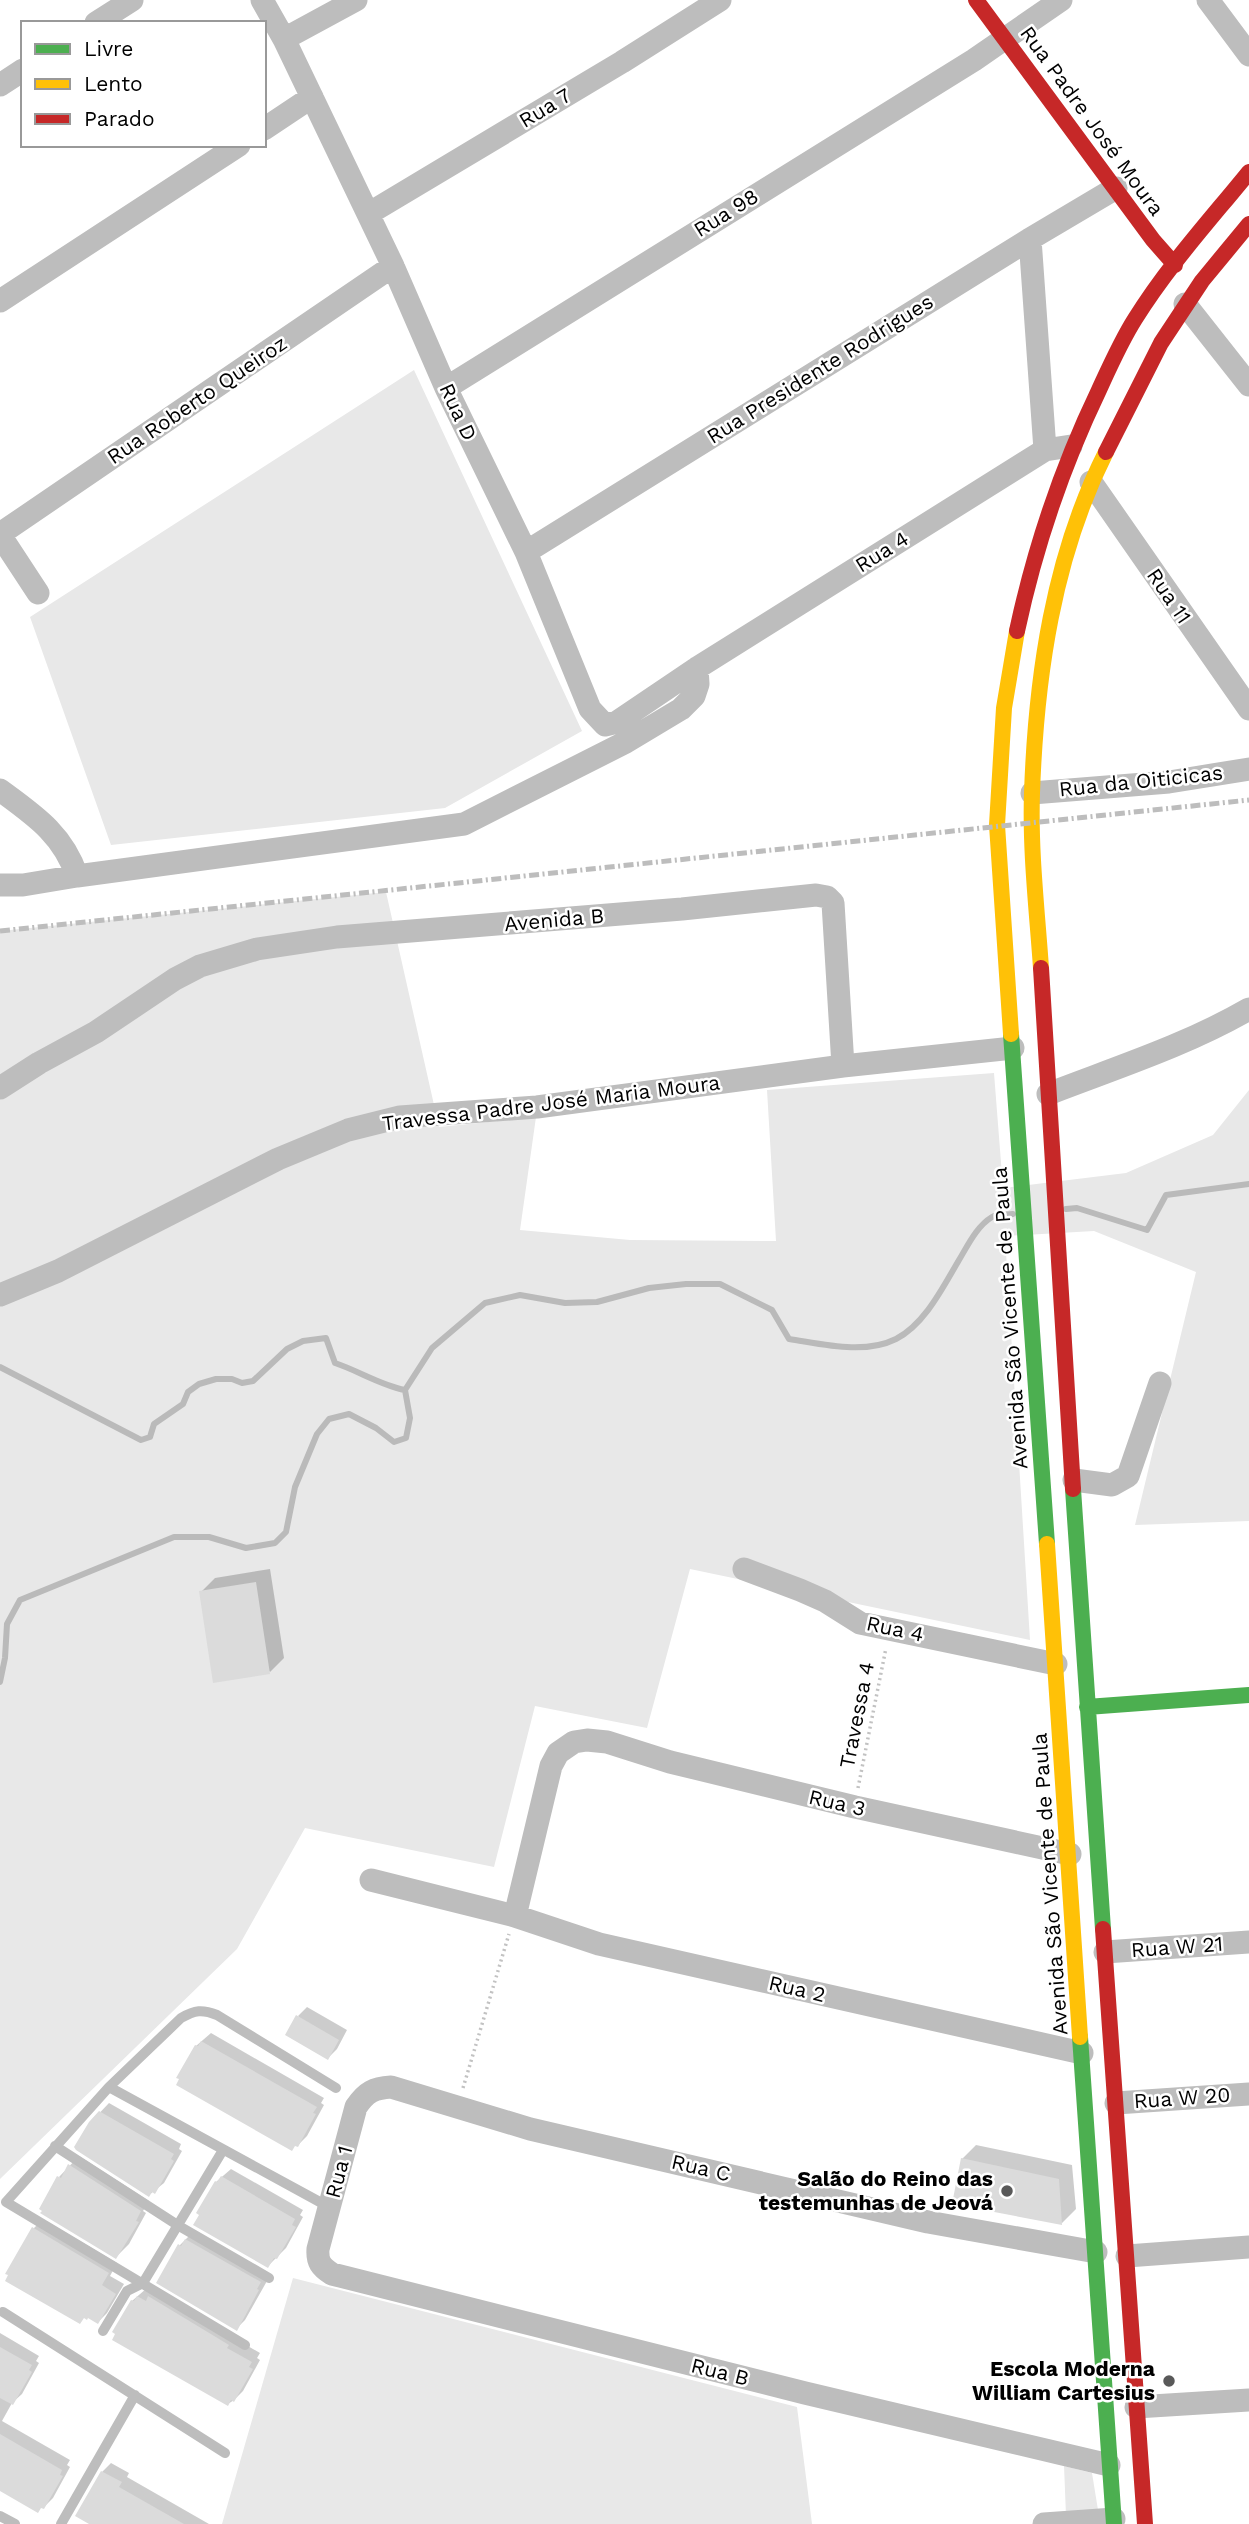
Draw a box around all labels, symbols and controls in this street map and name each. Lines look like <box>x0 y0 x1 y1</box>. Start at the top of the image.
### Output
legend <box>21 21 266 147</box>
street label: Rua Padre José Moura <box>1015 21 1170 220</box>
text: Livre <box>84 36 133 61</box>
text: Lento <box>84 71 143 96</box>
street label: Rua 7 <box>514 82 575 133</box>
text: Parado <box>84 106 155 131</box>
street label: Rua 98 <box>689 183 763 242</box>
street label: Rua Presidente Rodrigues <box>702 289 938 449</box>
street label: Rua Roberto Queiroz <box>102 330 291 469</box>
street label: Rua D <box>434 379 483 444</box>
street label: Rua 4 <box>850 526 913 578</box>
street label: Rua 11 <box>1142 563 1197 628</box>
street label: Rua da Oiticicas <box>1058 759 1224 802</box>
street label: Avenida B <box>503 903 605 936</box>
street label: Travessa Padre José Maria Moura <box>381 1069 721 1136</box>
street label: Avenida São Vicente de Paula <box>986 1166 1033 1470</box>
street label: Rua 4 <box>864 1610 926 1647</box>
street label: Travessa 4 <box>834 1660 879 1770</box>
street label: Avenida São Vicente de Paula <box>1026 1732 1073 2036</box>
street label: Rua 3 <box>806 1784 868 1821</box>
street label: Rua W 21 <box>1130 1931 1224 1962</box>
street label: Rua 2 <box>766 1970 828 2007</box>
street label: Rua W 20 <box>1133 2082 1231 2113</box>
street label: Rua 1 <box>320 2143 357 2201</box>
street label: Rua C <box>669 2149 733 2186</box>
place label: Salão do Reino das testemunhas de Jeová <box>759 2166 994 2215</box>
marker: Salão do Reino das testemunhas de Jeová <box>999 2183 1015 2199</box>
street label: Rua B <box>688 2352 752 2391</box>
place label: Escola Moderna William Cartesius <box>972 2356 1156 2405</box>
marker: Escola Moderna William Cartesius <box>1161 2373 1177 2389</box>

